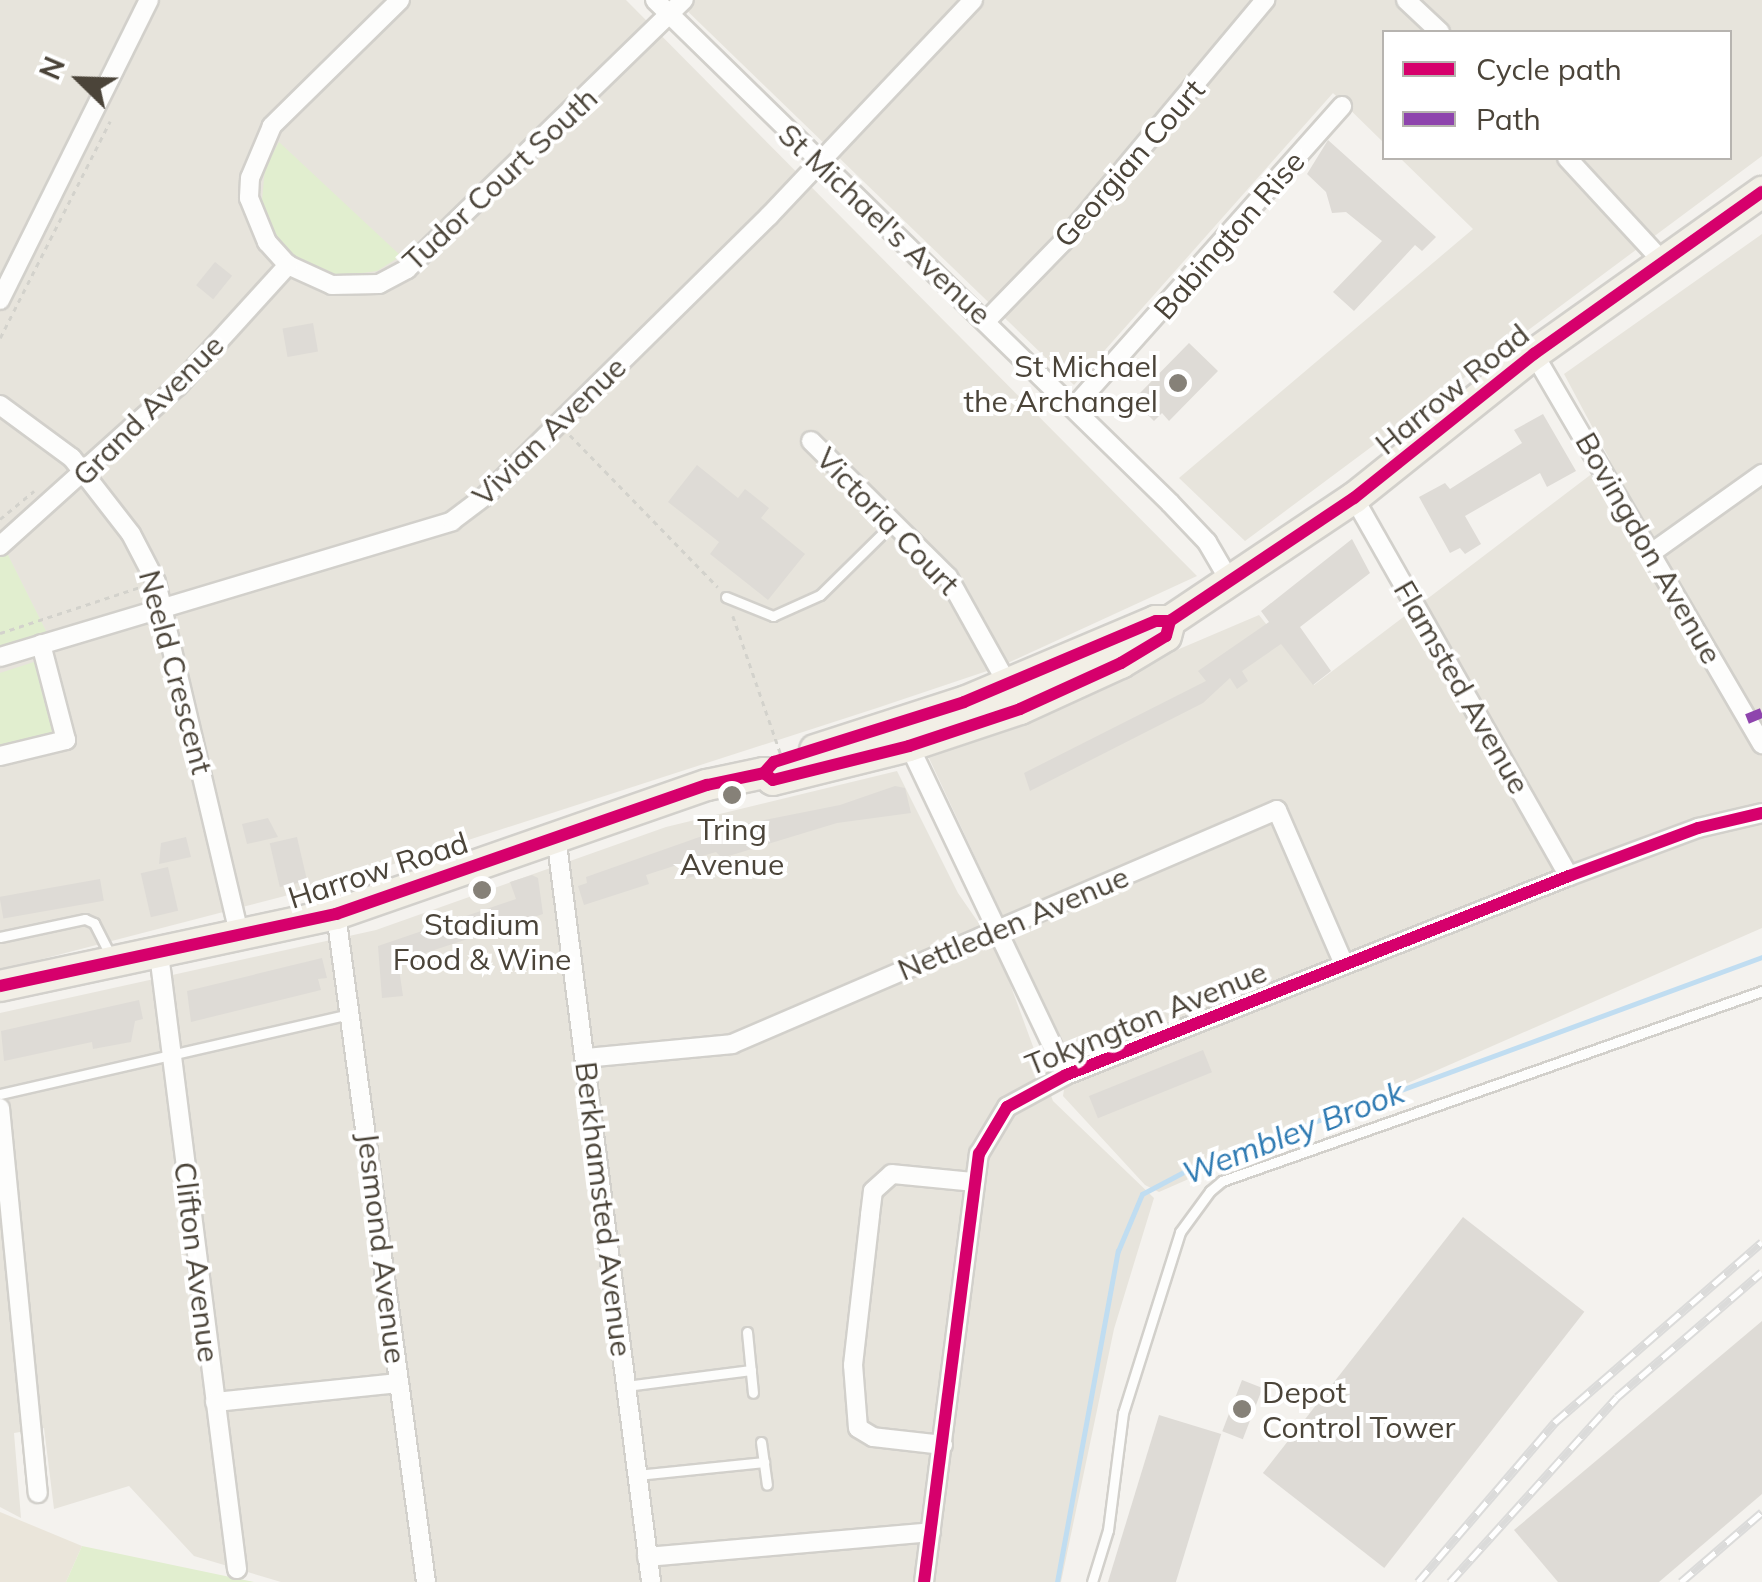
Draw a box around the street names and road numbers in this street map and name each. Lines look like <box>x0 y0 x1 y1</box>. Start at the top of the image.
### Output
street label: Georgian Court <box>1046 72 1212 254</box>
street label: Tudor Court South <box>395 80 605 278</box>
street label: St Michael's Avenue <box>771 116 999 332</box>
street label: Babington Rise <box>1146 143 1312 327</box>
street label: Harrow Road <box>1368 316 1536 462</box>
street label: Grand Avenue <box>65 327 231 493</box>
street label: Vivian Avenue <box>465 349 633 513</box>
street label: Bovingdon Avenue <box>1568 426 1730 670</box>
street label: Victoria Court <box>809 440 967 602</box>
street label: Neeld Crescent <box>132 566 220 778</box>
street label: Flamsted Avenue <box>1386 574 1538 800</box>
street label: Harrow Road <box>284 824 472 916</box>
street label: Nettleden Avenue <box>892 858 1134 988</box>
street label: Tokyngton Avenue <box>1020 953 1272 1083</box>
street label: Berkhamsted Avenue <box>568 1060 640 1358</box>
street label: Jesmond Avenue <box>350 1130 414 1366</box>
street label: Clifton Avenue <box>167 1160 227 1364</box>

